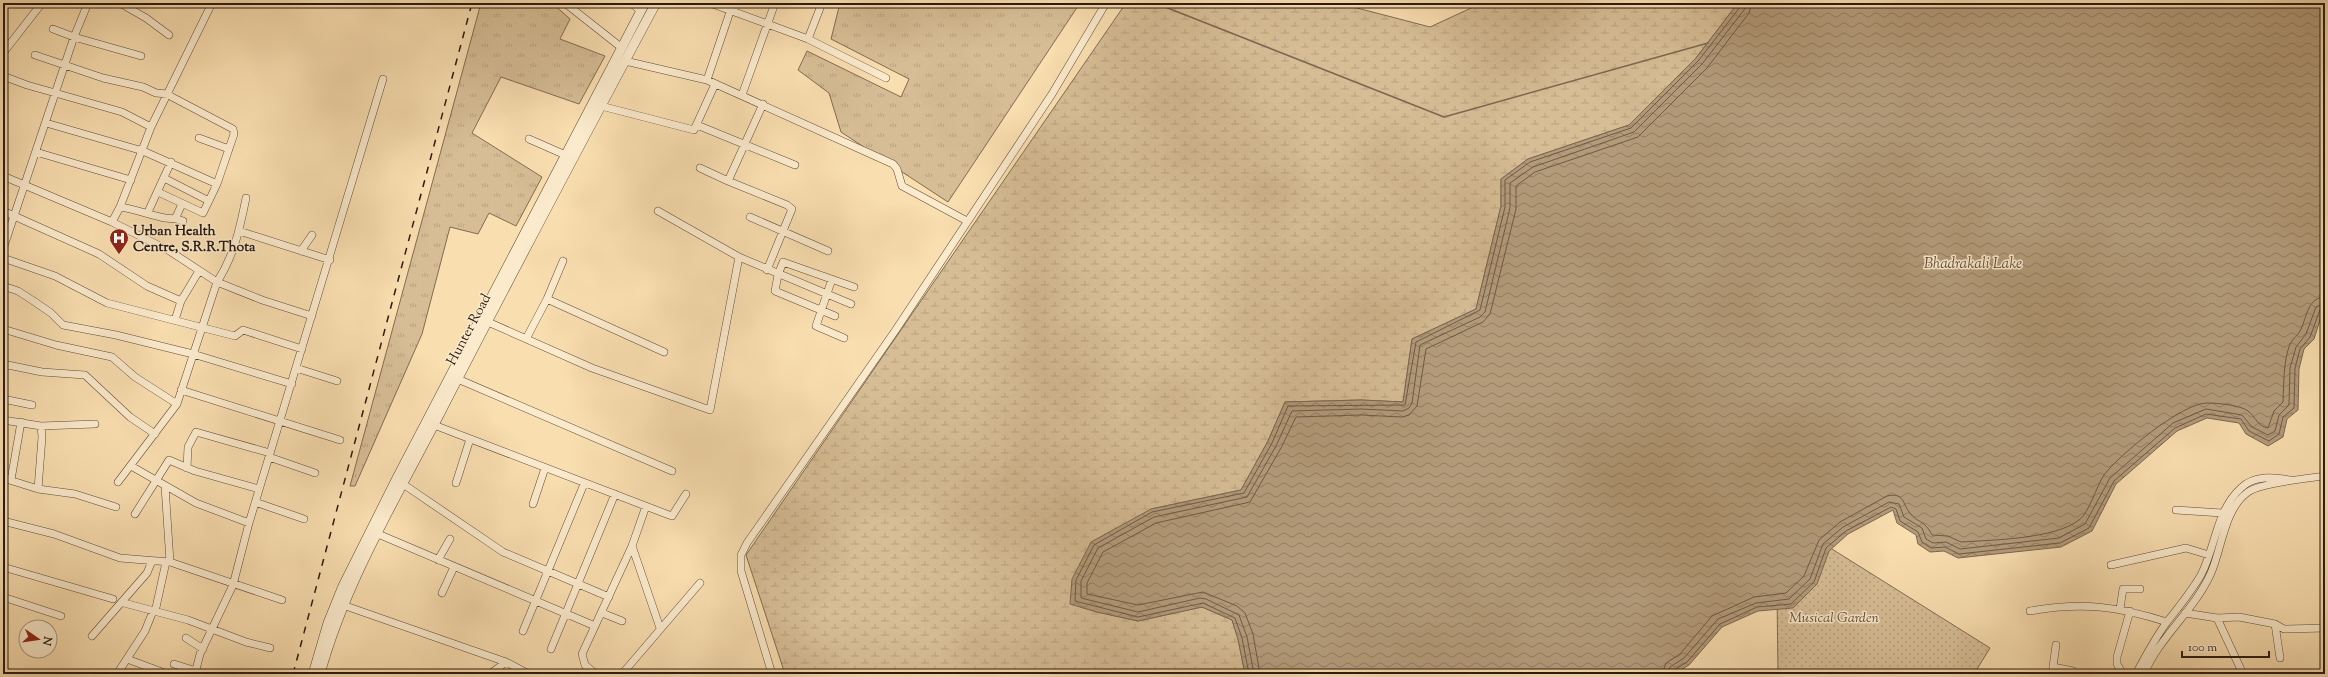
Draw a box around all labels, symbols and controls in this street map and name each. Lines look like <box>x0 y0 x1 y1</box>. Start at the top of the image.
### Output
place label: Urban Health Centre, S.R.R.Thota <box>133 222 256 258</box>
hospital icon: Urban Health Centre, S.R.R.Thota <box>108 227 130 255</box>
water label: Bhadrakali Lake <box>1924 254 2022 275</box>
street label: Hunter Road <box>443 291 497 369</box>
park label: Musical Garden <box>1789 609 1880 629</box>
north arrow <box>18 619 58 659</box>
scale bar <box>2182 633 2269 659</box>
text: N <box>38 634 56 647</box>
text: 100 m <box>2188 639 2217 657</box>

